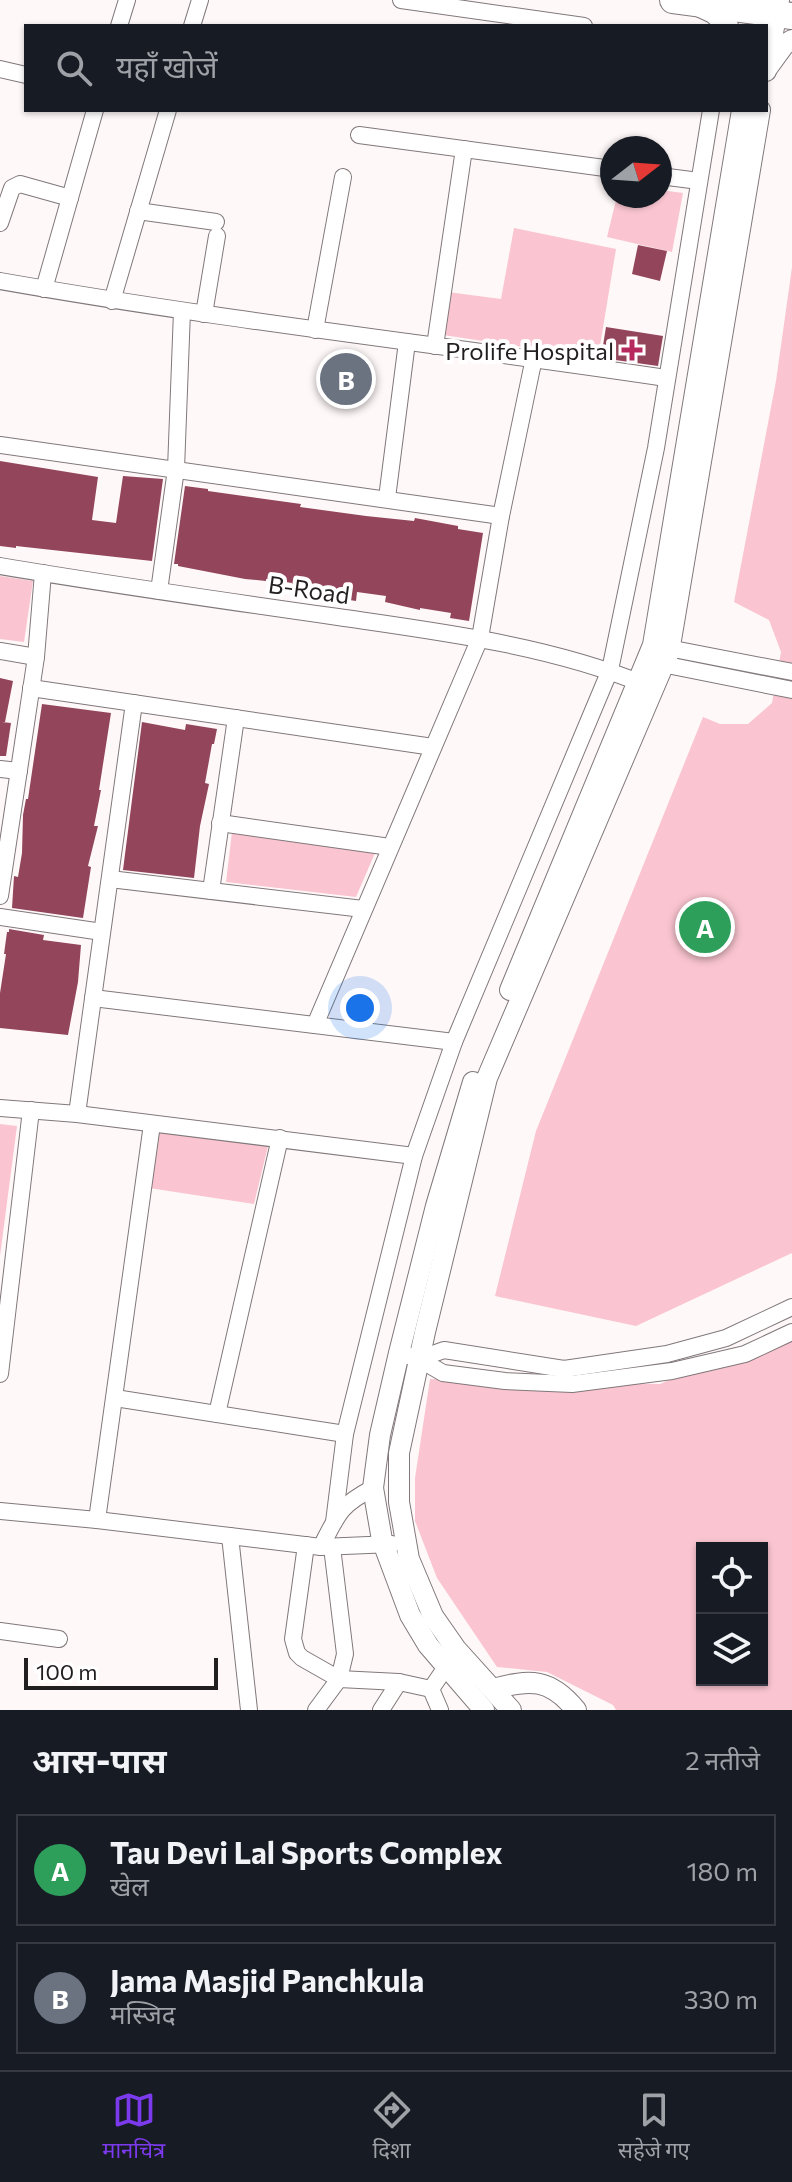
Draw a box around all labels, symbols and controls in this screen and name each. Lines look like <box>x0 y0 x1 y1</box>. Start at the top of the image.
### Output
search box <box>24 24 768 112</box>
icon: search <box>52 46 96 90</box>
text: यहाँ खोजें <box>116 47 217 84</box>
north arrow <box>600 136 672 208</box>
place label: Prolife Hospital <box>445 336 614 365</box>
marker: Prolife Hospital <box>621 339 643 361</box>
pin: B <box>320 349 372 409</box>
street label: B-Road <box>267 569 351 609</box>
pin: A <box>679 897 731 957</box>
your location <box>340 988 380 1028</box>
map controls <box>696 1542 768 1686</box>
button: locate <box>696 1542 768 1614</box>
button: layers <box>696 1614 768 1686</box>
scale bar <box>24 1654 218 1690</box>
text: 100 m <box>36 1658 98 1685</box>
text: आस-पास <box>32 1738 167 1780</box>
text: 2 नतीजे <box>685 1744 760 1775</box>
text: Tau Devi Lal Sports Complex <box>110 1833 503 1870</box>
text: A <box>51 1855 69 1886</box>
text: 180 m <box>686 1855 758 1886</box>
text: खेल <box>110 1870 149 1901</box>
text: Jama Masjid Panchkula <box>110 1961 424 1998</box>
text: B <box>51 1983 69 2014</box>
text: 330 m <box>684 1983 758 2014</box>
text: मस्जिद <box>110 1998 176 2029</box>
tab: मानचित्र <box>102 2088 165 2167</box>
tab: दिशा <box>370 2088 414 2167</box>
tab: सहेजे गए <box>618 2088 690 2167</box>

